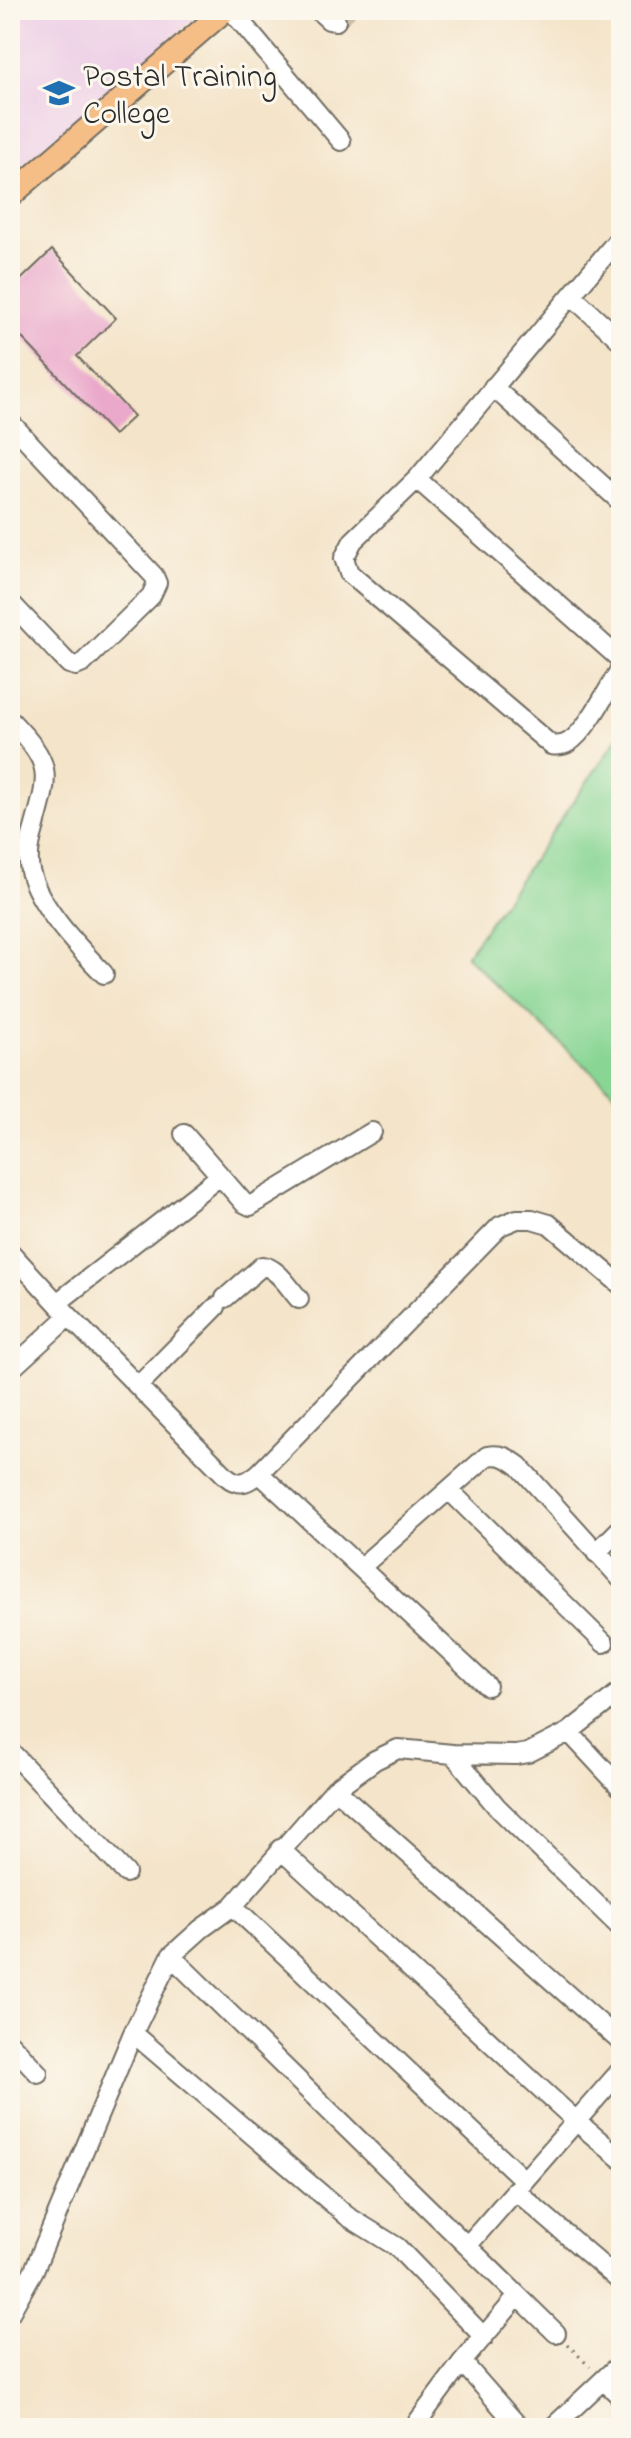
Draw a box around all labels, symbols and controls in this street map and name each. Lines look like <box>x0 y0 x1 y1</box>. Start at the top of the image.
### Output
place label: Postal Training College <box>83 55 277 139</box>
school or university icon: Postal Training College <box>42 76 76 110</box>

